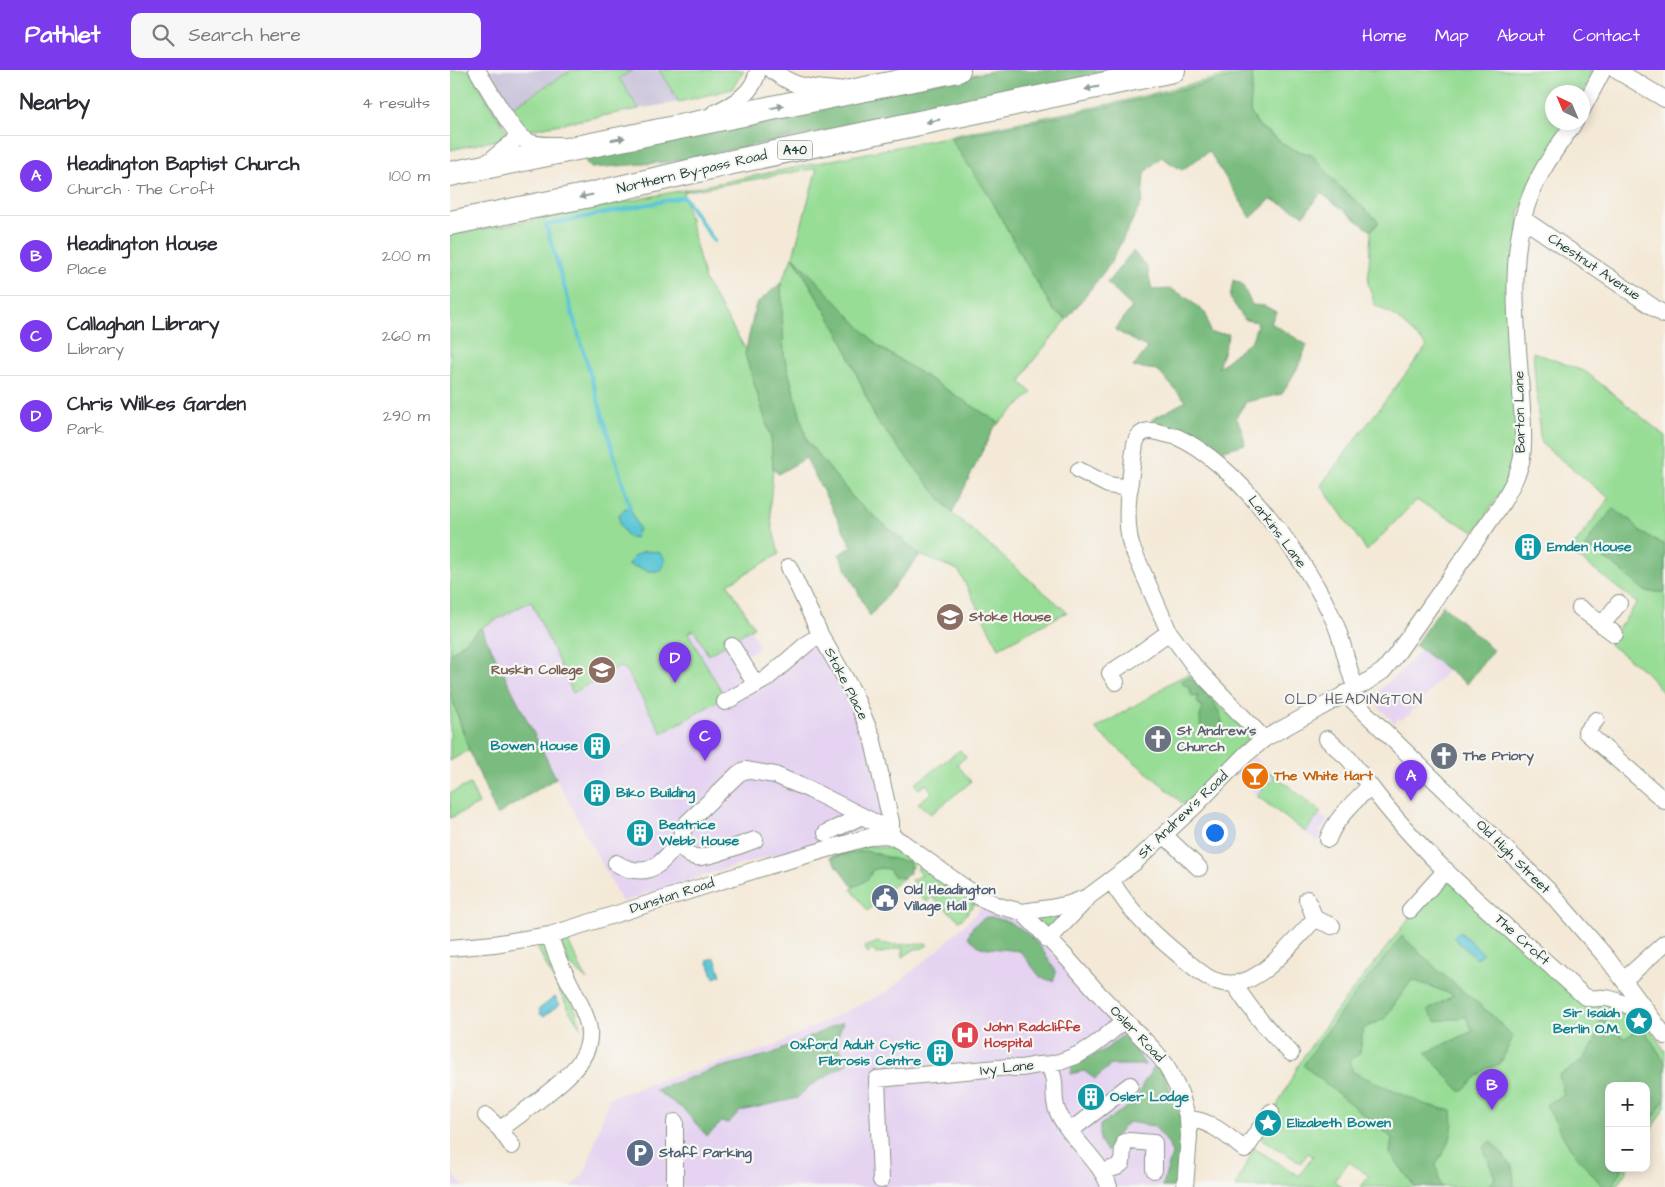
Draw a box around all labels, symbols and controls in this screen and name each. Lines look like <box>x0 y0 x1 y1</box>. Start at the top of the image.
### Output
search box <box>131 13 481 58</box>
text: Pathlet <box>25 18 101 52</box>
icon: search <box>149 21 177 49</box>
text: Search here <box>189 22 301 49</box>
text: Home <box>1362 23 1407 48</box>
text: Map <box>1435 23 1469 48</box>
text: About <box>1497 23 1545 48</box>
text: Contact <box>1573 23 1640 48</box>
one-way arrow <box>1085 84 1100 92</box>
north arrow <box>1545 85 1590 130</box>
text: Nearby <box>20 88 90 117</box>
text: 4 results <box>362 92 430 114</box>
one-way arrow <box>769 103 785 111</box>
one-way arrow <box>926 117 941 125</box>
one-way arrow <box>610 134 626 142</box>
road number: A40 <box>778 140 812 160</box>
street label: Northern By-pass Road <box>615 145 769 199</box>
text: Headington Baptist Church <box>67 151 299 178</box>
text: A <box>31 165 41 187</box>
text: 100 m <box>389 165 430 187</box>
text: Church · The Croft <box>67 178 214 200</box>
one-way arrow <box>578 192 594 200</box>
street label: Chestnut Avenue <box>1544 229 1645 306</box>
text: Headington House <box>67 231 218 258</box>
text: B <box>30 245 42 267</box>
text: 200 m <box>382 245 430 267</box>
text: Place <box>67 258 107 280</box>
text: Callaghan Library <box>67 311 220 338</box>
text: C <box>30 325 42 347</box>
text: 260 m <box>382 325 430 347</box>
text: Library <box>67 338 124 360</box>
street label: Barton Lane <box>1509 370 1531 453</box>
text: Chris Wilkes Garden <box>67 391 246 418</box>
text: D <box>31 405 41 427</box>
text: 290 m <box>383 405 430 427</box>
text: Park <box>67 418 104 440</box>
street label: Larkins Lane <box>1243 492 1311 573</box>
building icon: Emden House <box>1513 532 1543 562</box>
place label: Emden House <box>1547 537 1632 557</box>
school or university icon: Stoke House <box>935 602 965 632</box>
place label: Stoke House <box>968 607 1052 627</box>
pin: D <box>659 642 691 683</box>
street label: Stoke Place <box>819 644 873 724</box>
school or university icon: Ruskin College <box>587 655 617 685</box>
place label: Ruskin College <box>491 660 583 681</box>
district label: OLD HEADINGTON <box>1285 689 1423 710</box>
pin: C <box>689 720 721 761</box>
place label: St Andrew's Church <box>1176 721 1256 757</box>
church icon: St Andrew's Church <box>1143 724 1173 754</box>
building icon: Bowen House <box>582 731 612 761</box>
place label: Bowen House <box>491 736 578 756</box>
church icon: The Priory <box>1429 741 1459 771</box>
place label: The Priory <box>1462 746 1534 766</box>
pin: A <box>1395 760 1427 801</box>
bar icon: The White Hart <box>1240 761 1270 791</box>
street label: St. Andrew's Road <box>1133 766 1233 864</box>
place label: The White Hart <box>1273 766 1373 786</box>
building icon: Biko Building <box>582 778 612 808</box>
place label: Biko Building <box>616 783 696 804</box>
place label: Beatrice Webb House <box>658 815 740 851</box>
street label: Old High Street <box>1471 815 1555 899</box>
building icon: Beatrice Webb House <box>625 818 655 848</box>
your location <box>1202 820 1228 846</box>
street label: Dunstan Road <box>627 873 717 919</box>
place label: Old Headington Village Hall <box>903 880 996 917</box>
public building icon: Old Headington Village Hall <box>870 883 900 913</box>
street label: The Croft <box>1490 910 1554 971</box>
street label: Osler Road <box>1105 1001 1169 1067</box>
place label: Sir Isaiah Berlin O.M. <box>1553 1003 1621 1039</box>
place icon: Sir Isaiah Berlin O.M. <box>1624 1006 1654 1036</box>
place label: John Radcliffe Hospital <box>983 1017 1081 1053</box>
hospital icon: John Radcliffe Hospital <box>950 1020 980 1050</box>
place label: Oxford Adult Cystic Fibrosis Centre <box>790 1035 921 1071</box>
building icon: Oxford Adult Cystic Fibrosis Centre <box>925 1038 955 1068</box>
street label: Ivy Lane <box>979 1055 1035 1081</box>
pin: B <box>1476 1069 1508 1110</box>
building icon: Osler Lodge <box>1076 1082 1106 1112</box>
map controls <box>1605 1082 1650 1172</box>
button: + <box>1605 1082 1650 1127</box>
place label: Osler Lodge <box>1110 1087 1189 1108</box>
place icon: Elizabeth Bowen <box>1253 1108 1283 1138</box>
place label: Elizabeth Bowen <box>1287 1113 1391 1133</box>
button: − <box>1605 1127 1650 1172</box>
parking icon: Staff Parking <box>625 1138 655 1168</box>
place label: Staff Parking <box>658 1143 753 1164</box>

